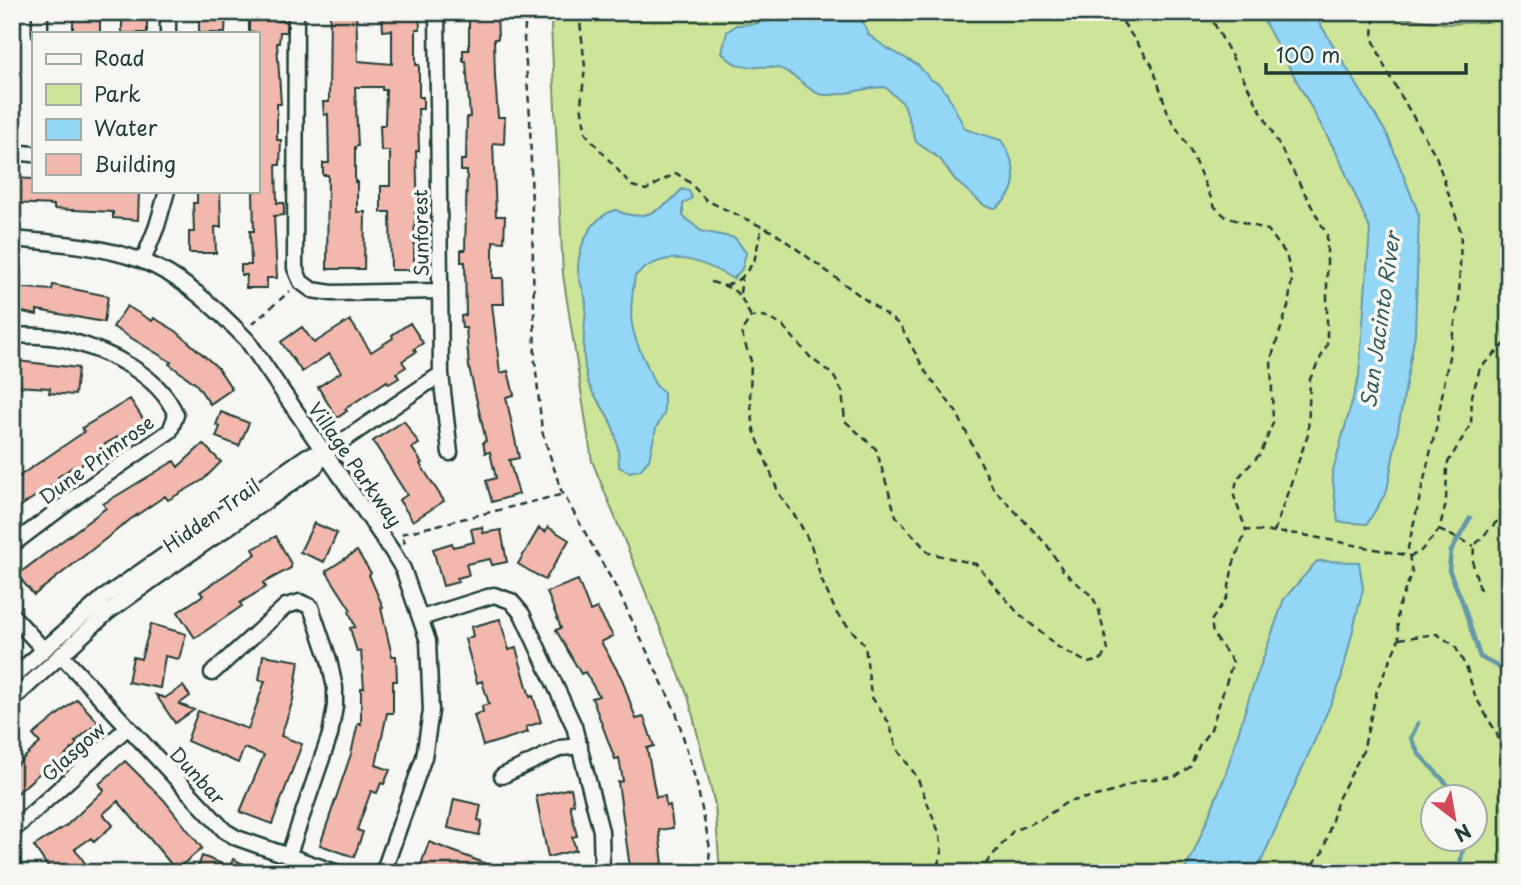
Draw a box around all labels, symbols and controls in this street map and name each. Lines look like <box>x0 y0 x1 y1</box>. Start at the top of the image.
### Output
legend <box>32 32 259 192</box>
scale bar <box>1266 32 1465 76</box>
text: 100 m <box>1276 38 1340 70</box>
text: Road <box>94 41 145 73</box>
text: Park <box>94 77 141 109</box>
text: Water <box>94 111 158 143</box>
text: Building <box>94 147 176 179</box>
street label: Sunforest <box>405 189 435 277</box>
water label: San Jacinto River <box>1351 228 1408 410</box>
street label: Village Parkway <box>302 396 410 532</box>
street label: Dune Primrose <box>33 408 159 510</box>
street label: Hidden Trail <box>157 471 265 559</box>
street label: Glasgow <box>35 714 111 787</box>
street label: Dunbar <box>164 740 233 811</box>
north arrow <box>1420 784 1490 854</box>
text: N <box>1450 818 1477 849</box>

